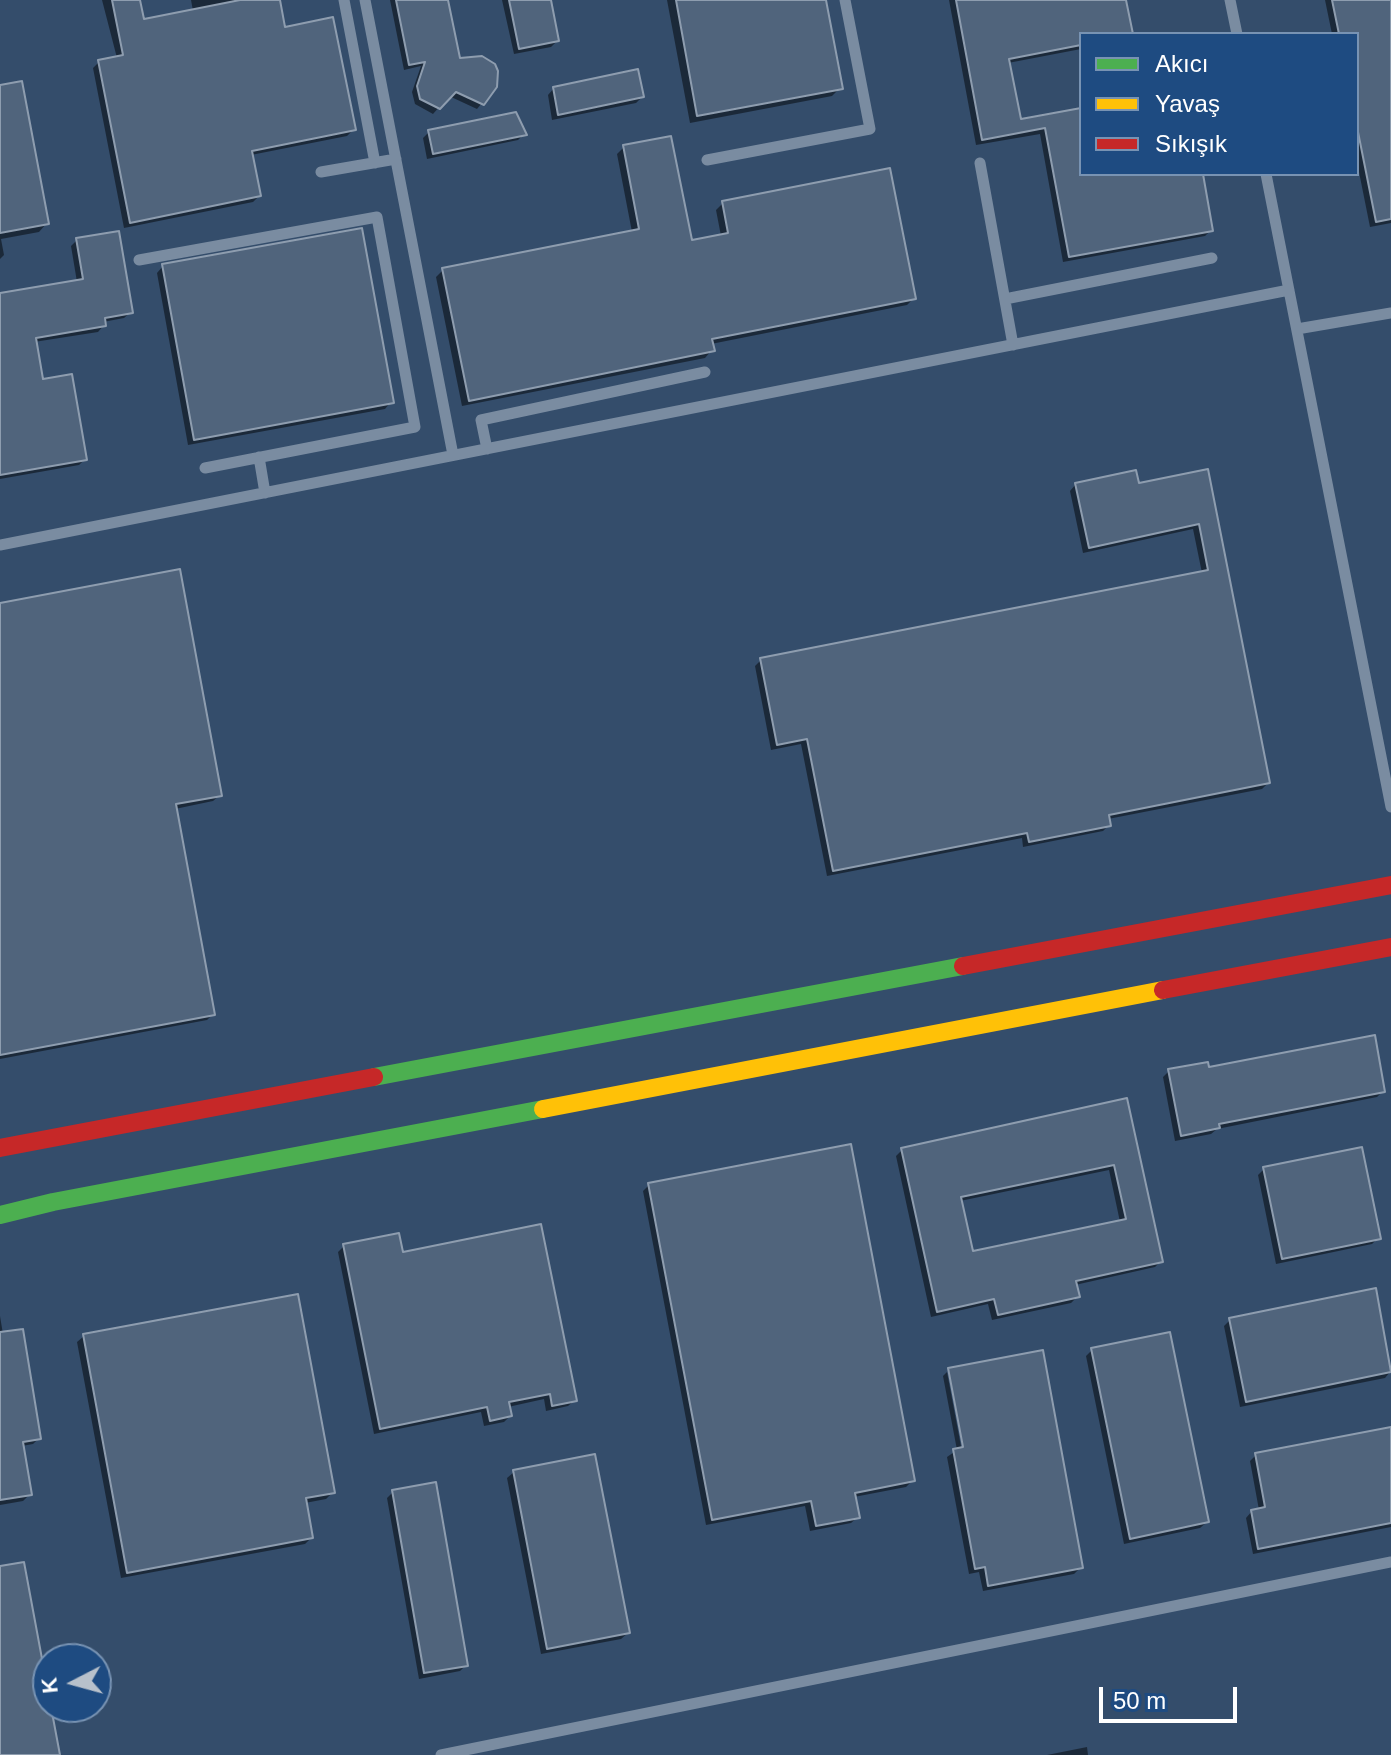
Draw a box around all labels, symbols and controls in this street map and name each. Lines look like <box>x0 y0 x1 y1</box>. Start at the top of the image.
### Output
legend <box>1079 32 1359 176</box>
text: Akıcı <box>1155 50 1208 77</box>
text: Yavaş <box>1155 90 1220 117</box>
text: Sıkışık <box>1155 130 1227 157</box>
north arrow <box>32 1643 112 1723</box>
scale bar <box>1103 1671 1241 1721</box>
text: K <box>36 1676 63 1695</box>
text: 50 m <box>1113 1687 1166 1714</box>

